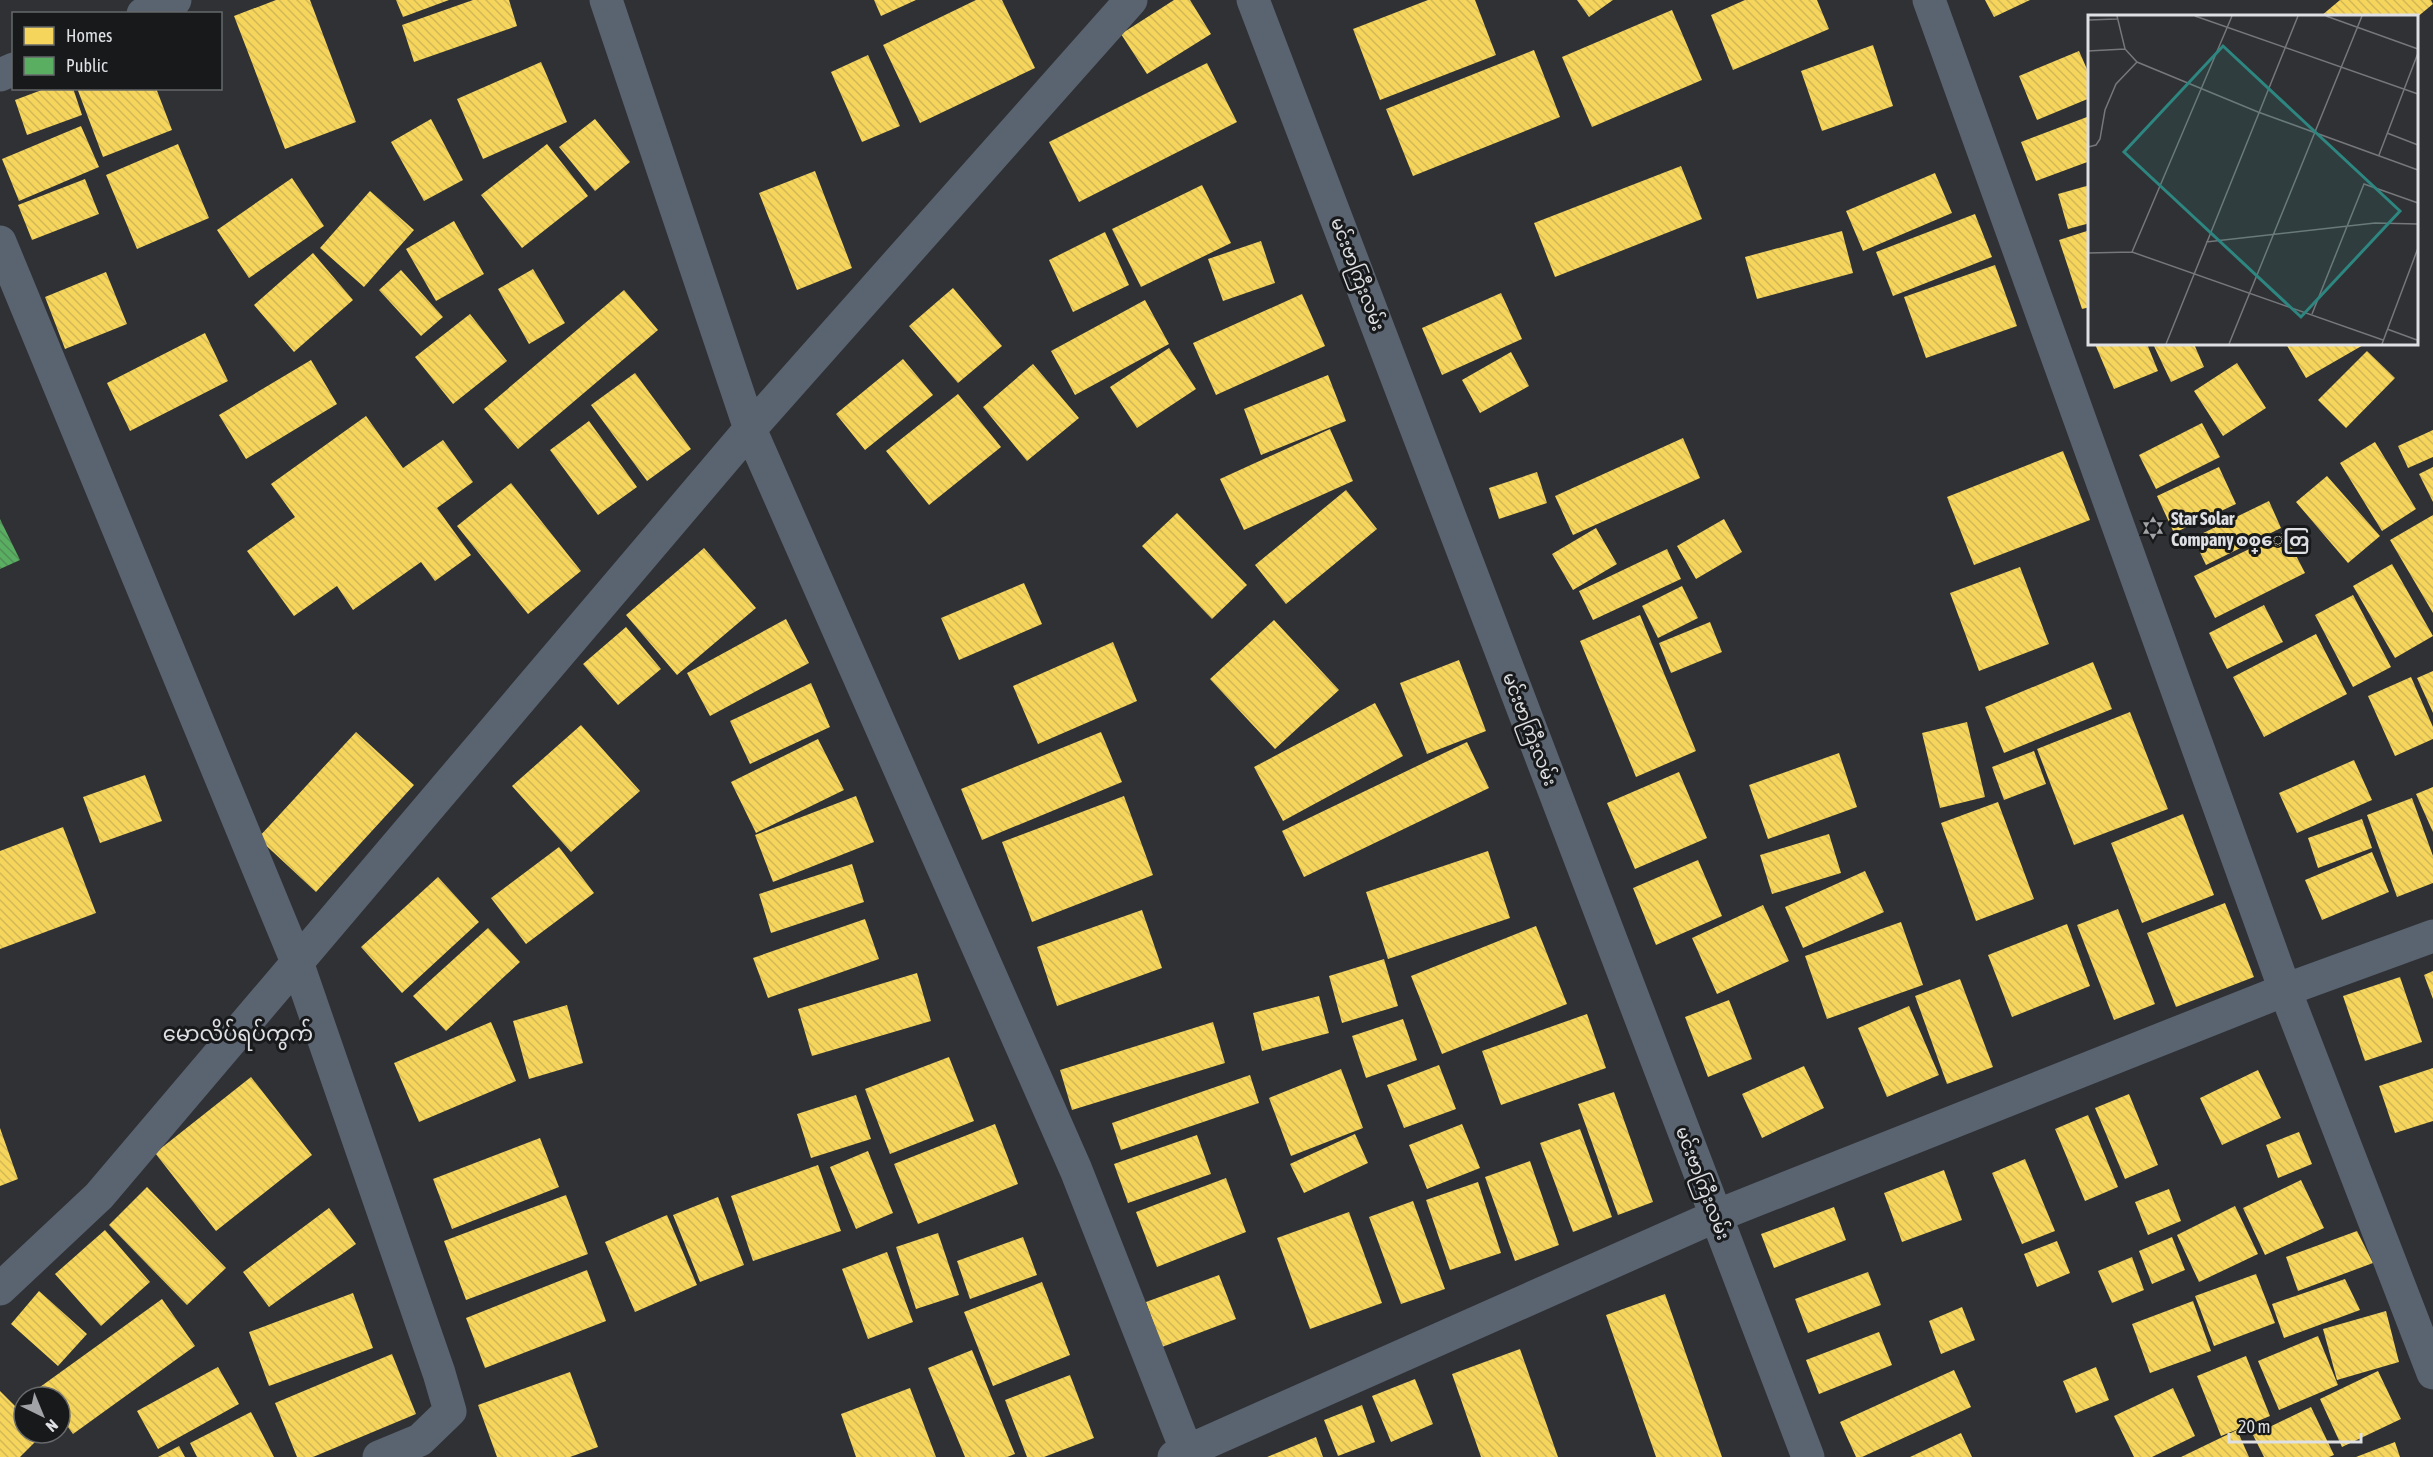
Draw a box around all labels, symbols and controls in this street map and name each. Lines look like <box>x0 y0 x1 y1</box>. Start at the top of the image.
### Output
legend <box>12 12 222 90</box>
inset map <box>2088 15 2418 345</box>
text: Homes <box>66 25 112 46</box>
text: Public <box>66 55 108 76</box>
street label: မင်းဗာကြီးလမ်း <box>1322 213 1392 335</box>
place label: Star Solar Company စစ္ေတြ <box>2171 508 2309 554</box>
synagogue icon: Star Solar Company စစ္ေတြ <box>2140 515 2166 541</box>
street label: မင်းဗာကြီးလမ်း <box>1494 668 1564 790</box>
district label: မောလိပ်ရပ်ကွက် <box>163 1018 313 1051</box>
street label: မင်းဗာကြီးလမ်း <box>1667 1122 1737 1244</box>
north arrow <box>12 1385 72 1445</box>
scale bar <box>2229 1406 2361 1444</box>
text: N <box>43 1416 62 1436</box>
text: 20 m <box>2238 1416 2270 1437</box>

